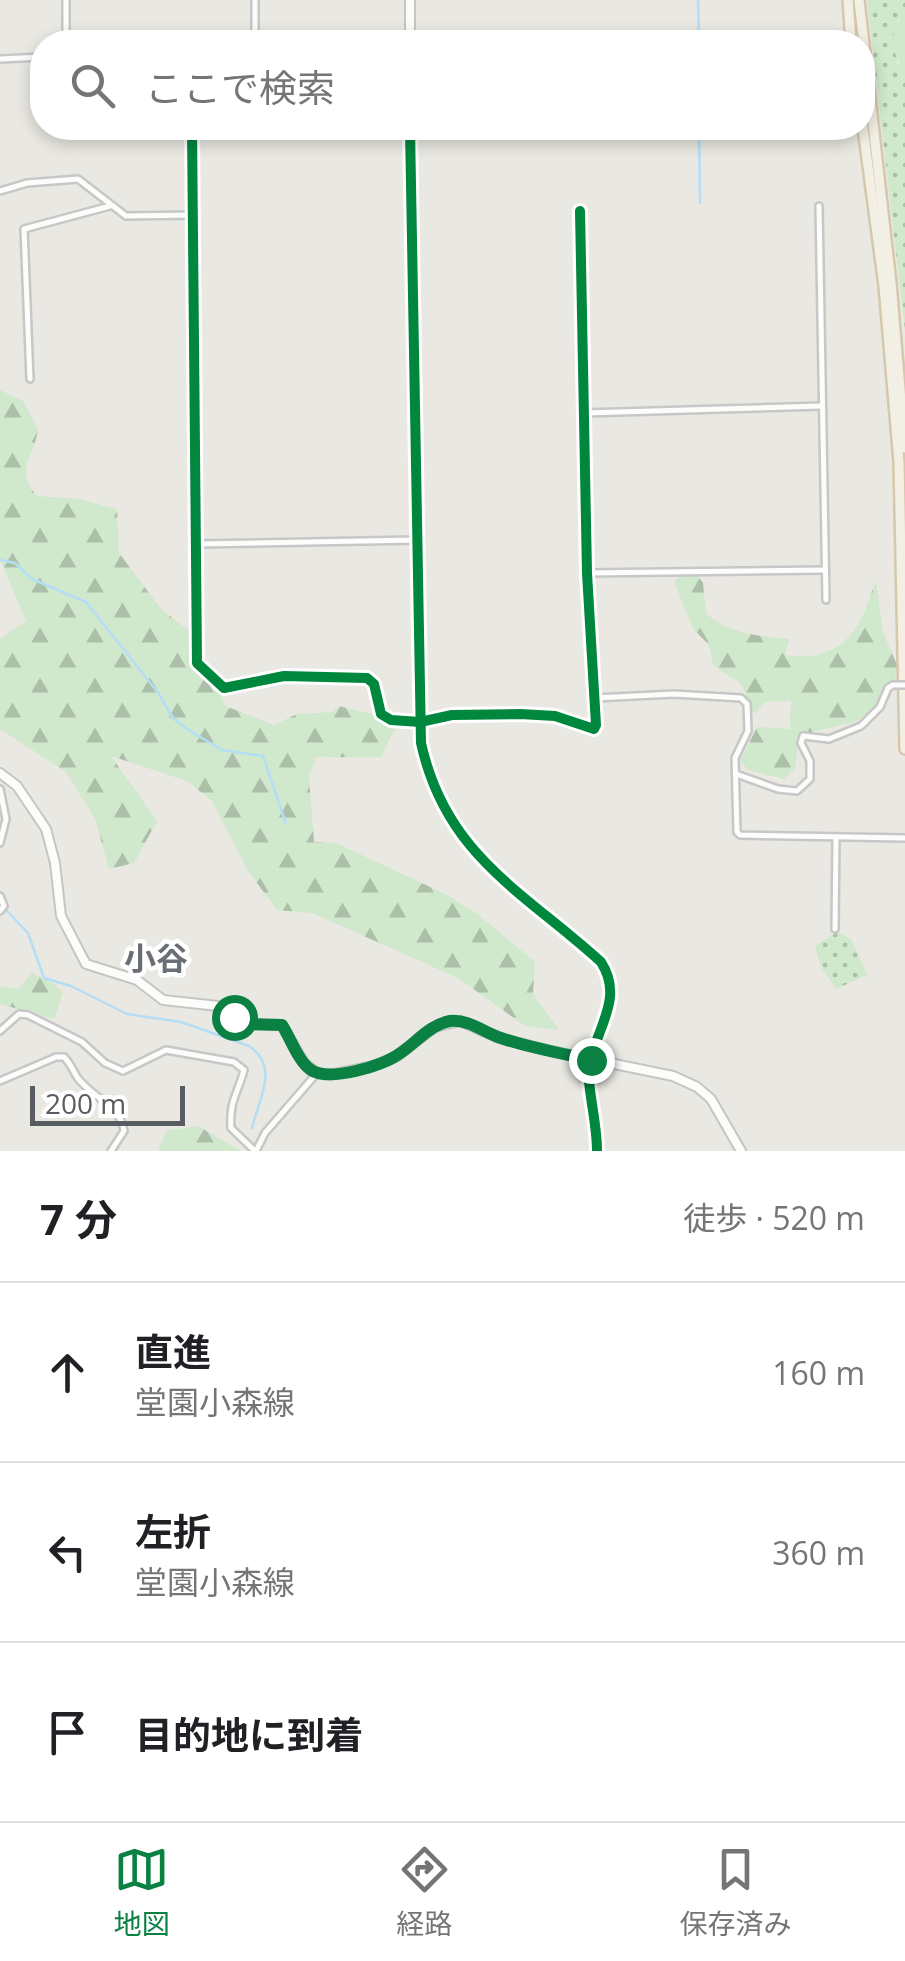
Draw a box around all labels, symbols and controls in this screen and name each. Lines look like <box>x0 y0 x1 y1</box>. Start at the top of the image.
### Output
search box <box>30 30 875 140</box>
icon: search <box>65 58 120 113</box>
text: ここで検索 <box>145 61 335 113</box>
district label: 小谷 <box>124 936 188 979</box>
route start <box>212 995 258 1041</box>
route end <box>569 1038 615 1084</box>
scale bar <box>30 1081 185 1126</box>
text: 200 m <box>45 1084 126 1122</box>
text: 7 分 <box>40 1190 117 1247</box>
text: 徒歩 · 520 m <box>683 1196 865 1239</box>
text: 直進 <box>135 1325 211 1377</box>
icon: ahead <box>40 1345 95 1400</box>
text: 160 m <box>772 1351 865 1394</box>
text: 堂園小森線 <box>135 1380 295 1423</box>
text: 左折 <box>135 1505 211 1557</box>
icon: left <box>40 1525 95 1580</box>
text: 360 m <box>772 1531 865 1574</box>
text: 堂園小森線 <box>135 1560 295 1603</box>
icon: arrive <box>40 1705 95 1760</box>
text: 目的地に到着 <box>135 1708 363 1760</box>
tab: 地図 <box>113 1842 170 1942</box>
tab: 経路 <box>396 1842 453 1942</box>
tab: 保存済み <box>679 1842 792 1942</box>

